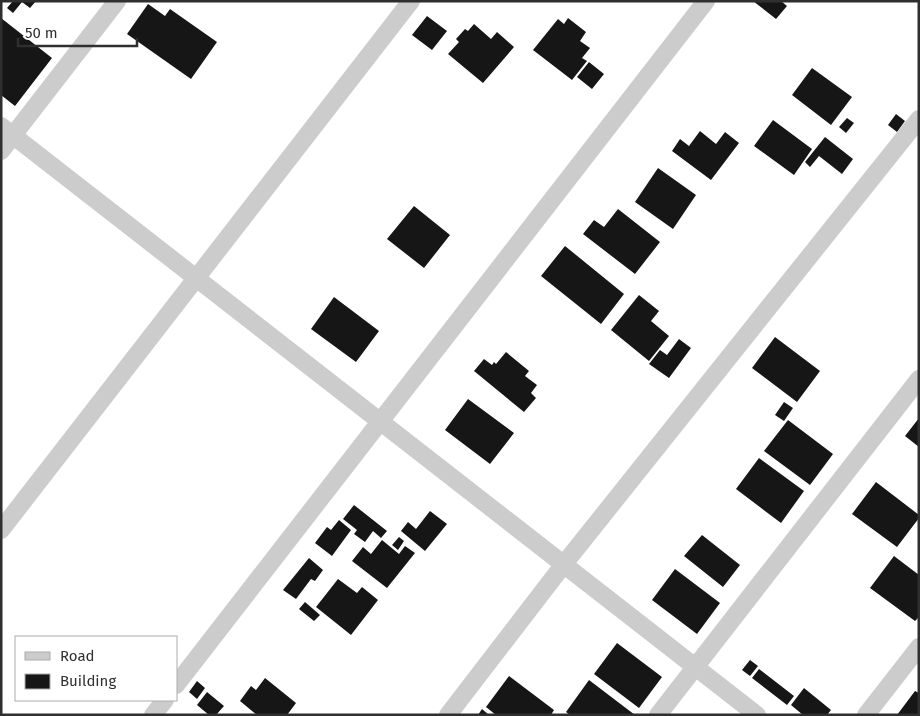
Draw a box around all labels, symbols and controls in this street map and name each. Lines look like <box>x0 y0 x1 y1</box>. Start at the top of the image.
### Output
scale bar <box>18 15 136 47</box>
text: 50 m <box>25 24 58 42</box>
legend <box>15 636 178 701</box>
text: Road <box>60 647 95 665</box>
text: Building <box>60 672 116 690</box>

